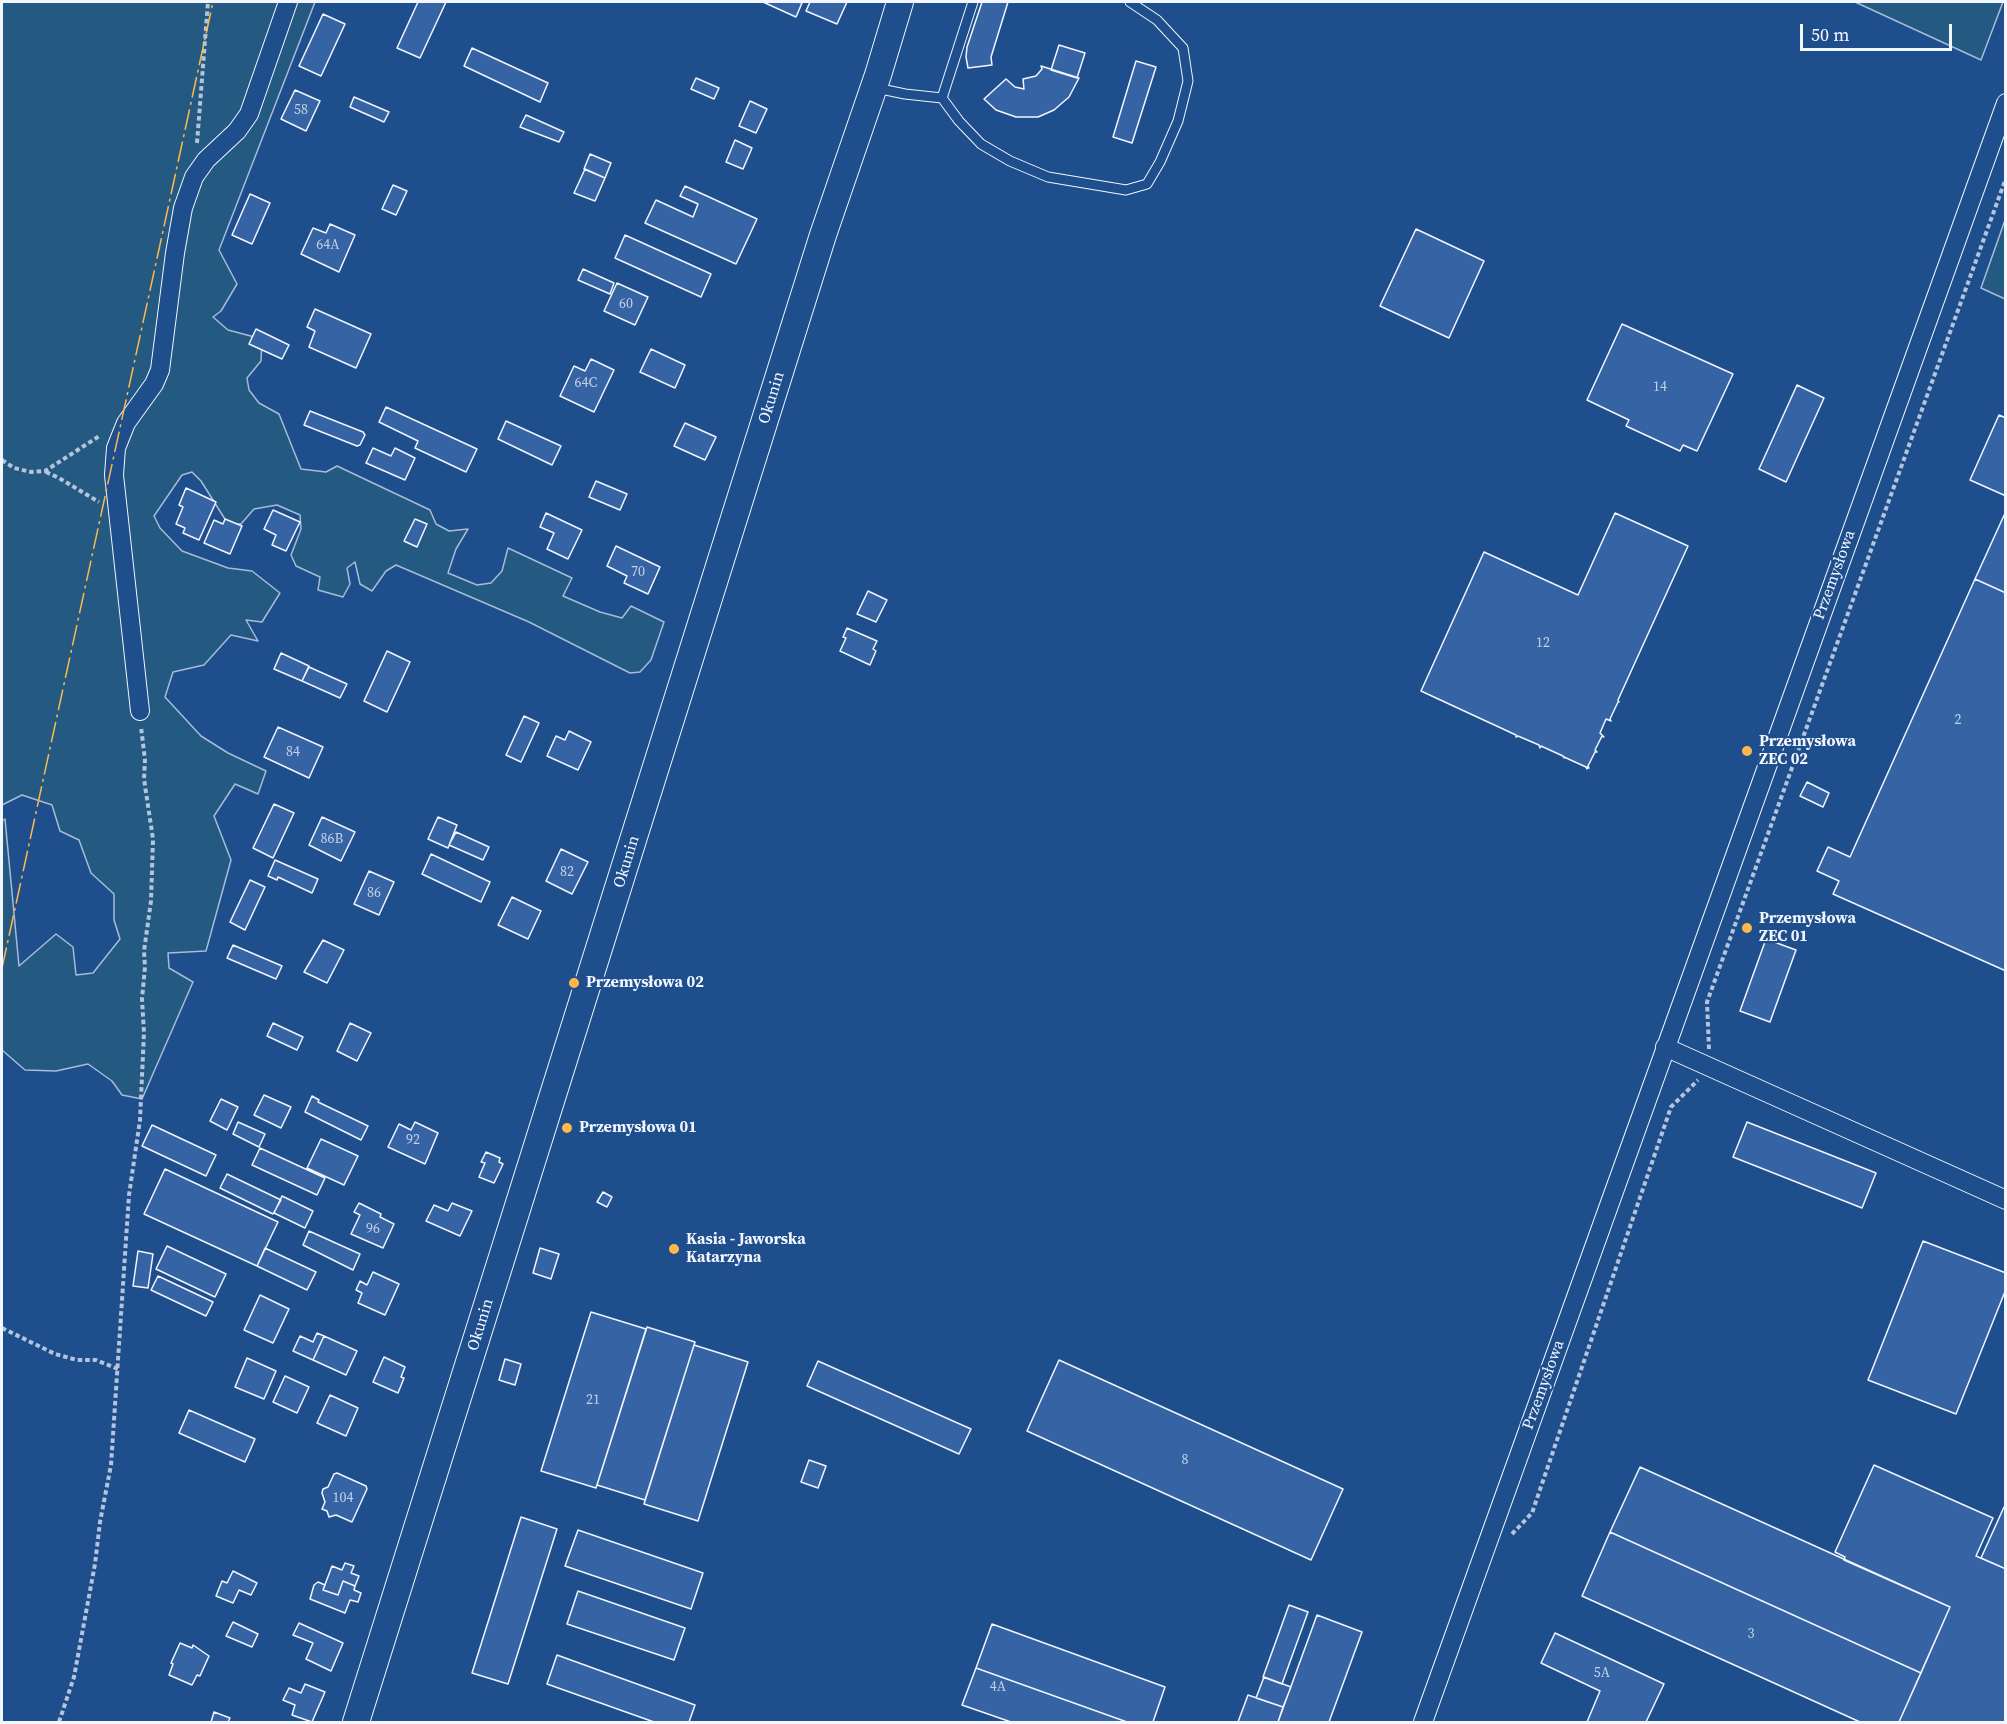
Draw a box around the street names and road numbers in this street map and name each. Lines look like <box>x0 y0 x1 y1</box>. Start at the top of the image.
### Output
street label: Okunin <box>755 370 789 426</box>
street label: Przemysłowa <box>1810 528 1860 622</box>
street label: Okunin <box>610 834 644 890</box>
street label: Okunin <box>464 1297 498 1353</box>
street label: Przemysłowa <box>1519 1338 1569 1432</box>

